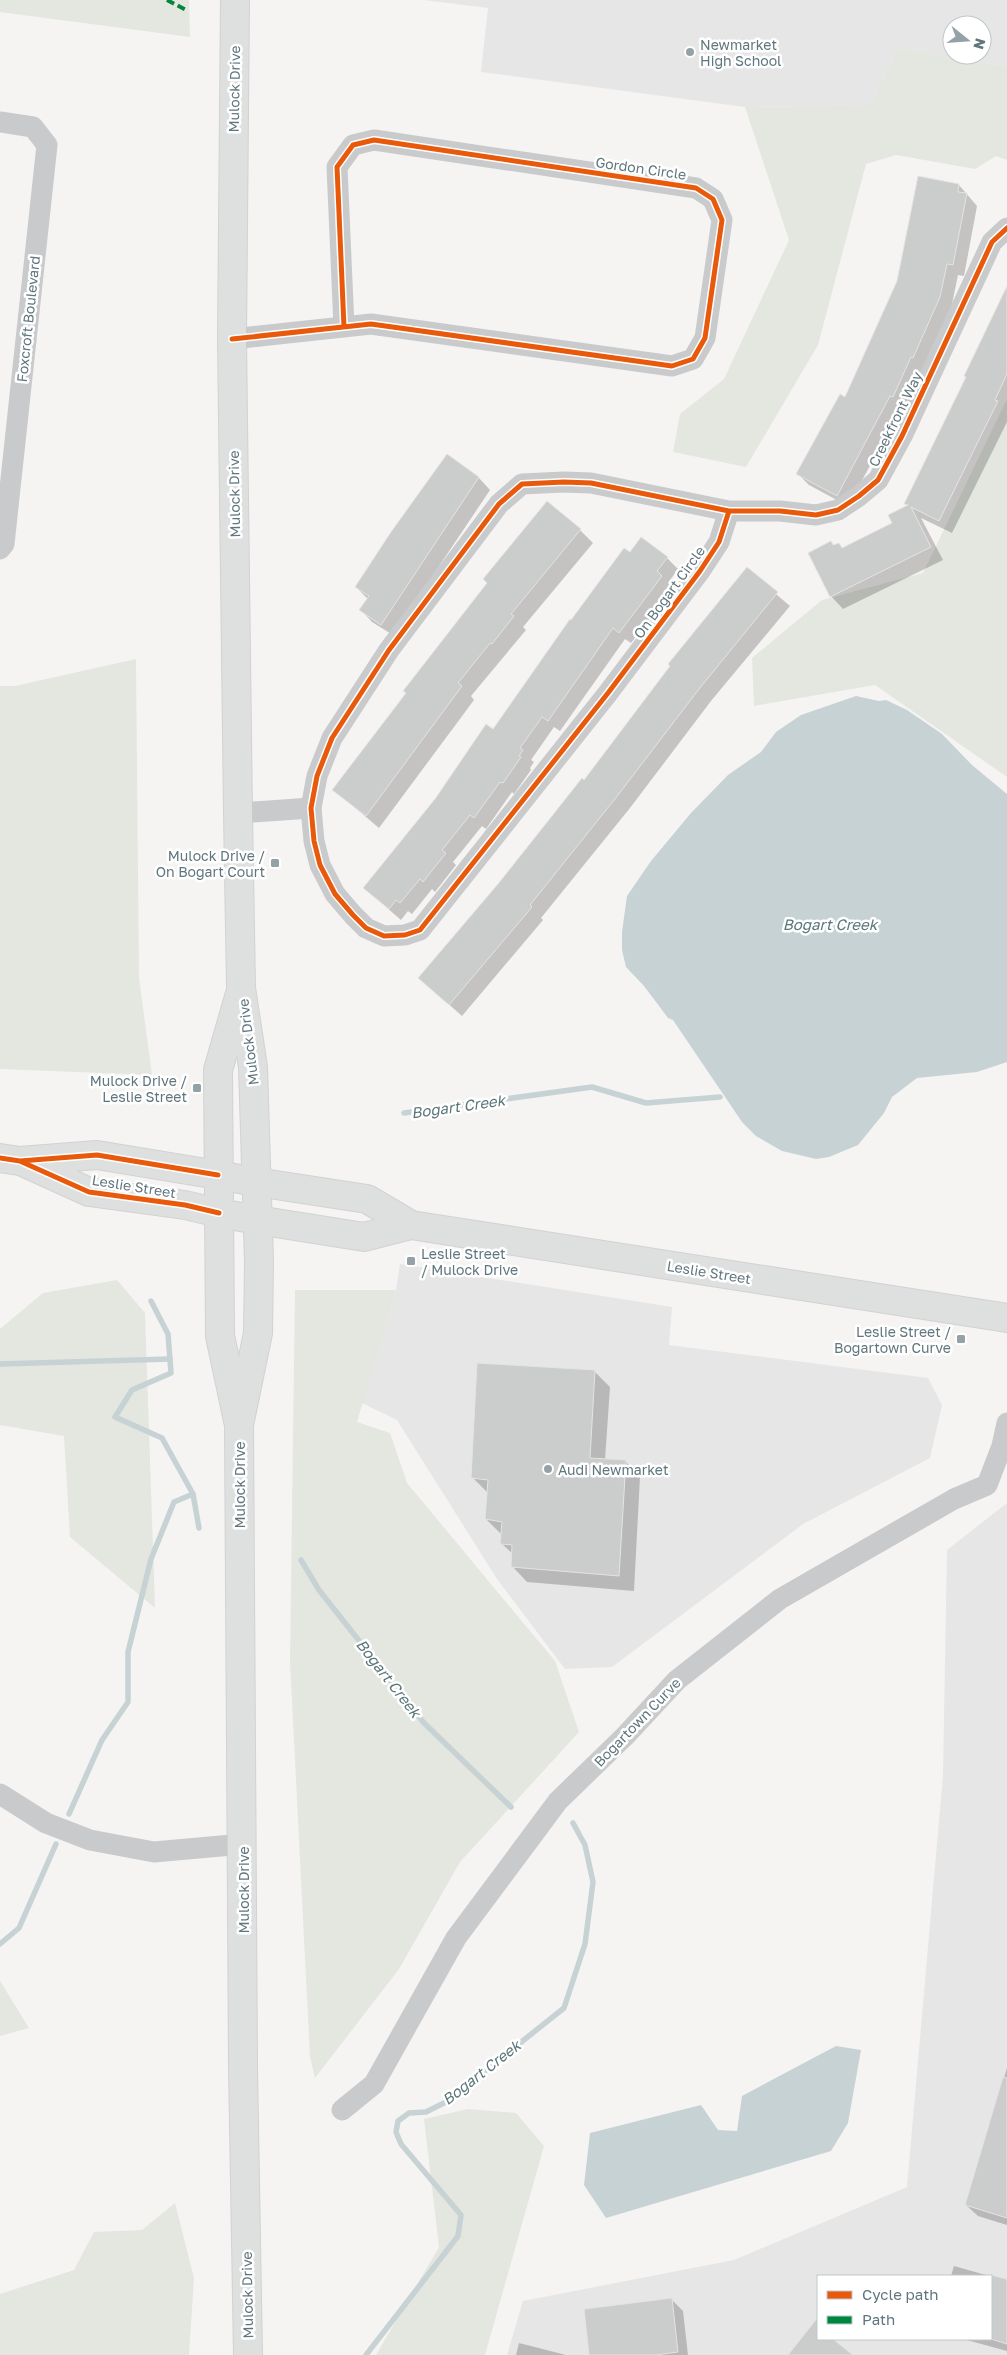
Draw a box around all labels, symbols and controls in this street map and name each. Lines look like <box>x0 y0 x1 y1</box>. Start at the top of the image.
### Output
north arrow <box>942 15 992 65</box>
place label: Newmarket High School <box>700 36 782 69</box>
text: N <box>970 36 990 52</box>
street label: Mulock Drive <box>225 45 243 133</box>
marker: Newmarket High School <box>684 46 696 58</box>
street label: Gordon Circle <box>595 153 687 183</box>
street label: Foxcroft Boulevard <box>13 255 43 383</box>
street label: Creekfront Way <box>865 369 925 469</box>
street label: Mulock Drive <box>225 450 243 538</box>
street label: On Bogart Circle <box>630 542 708 642</box>
place label: Mulock Drive / On Bogart Court <box>156 847 265 880</box>
marker: Mulock Drive / On Bogart Court <box>269 857 281 869</box>
water label: Bogart Creek <box>783 915 879 934</box>
street label: Mulock Drive <box>234 998 262 1086</box>
place label: Mulock Drive / Leslie Street <box>90 1072 187 1105</box>
marker: Mulock Drive / Leslie Street <box>191 1082 203 1094</box>
water label: Bogart Creek <box>410 1090 508 1122</box>
street label: Leslie Street <box>91 1171 177 1201</box>
place label: Leslie Street / Mulock Drive <box>421 1245 518 1278</box>
marker: Leslie Street / Mulock Drive <box>405 1255 417 1267</box>
street label: Leslie Street <box>666 1257 752 1287</box>
place label: Leslie Street / Bogartown Curve <box>834 1323 951 1356</box>
marker: Leslie Street / Bogartown Curve <box>955 1333 967 1345</box>
street label: Mulock Drive <box>231 1442 248 1528</box>
place label: Audi Newmarket <box>558 1461 669 1478</box>
marker: Audi Newmarket <box>542 1463 554 1475</box>
water label: Bogart Creek <box>352 1635 426 1723</box>
street label: Bogartown Curve <box>590 1674 684 1770</box>
street label: Mulock Drive <box>235 1847 252 1933</box>
water label: Bogart Creek <box>438 2035 526 2109</box>
street label: Mulock Drive <box>238 2251 256 2339</box>
legend <box>817 2275 992 2340</box>
text: Cycle path <box>862 2285 938 2303</box>
text: Path <box>862 2310 895 2328</box>

